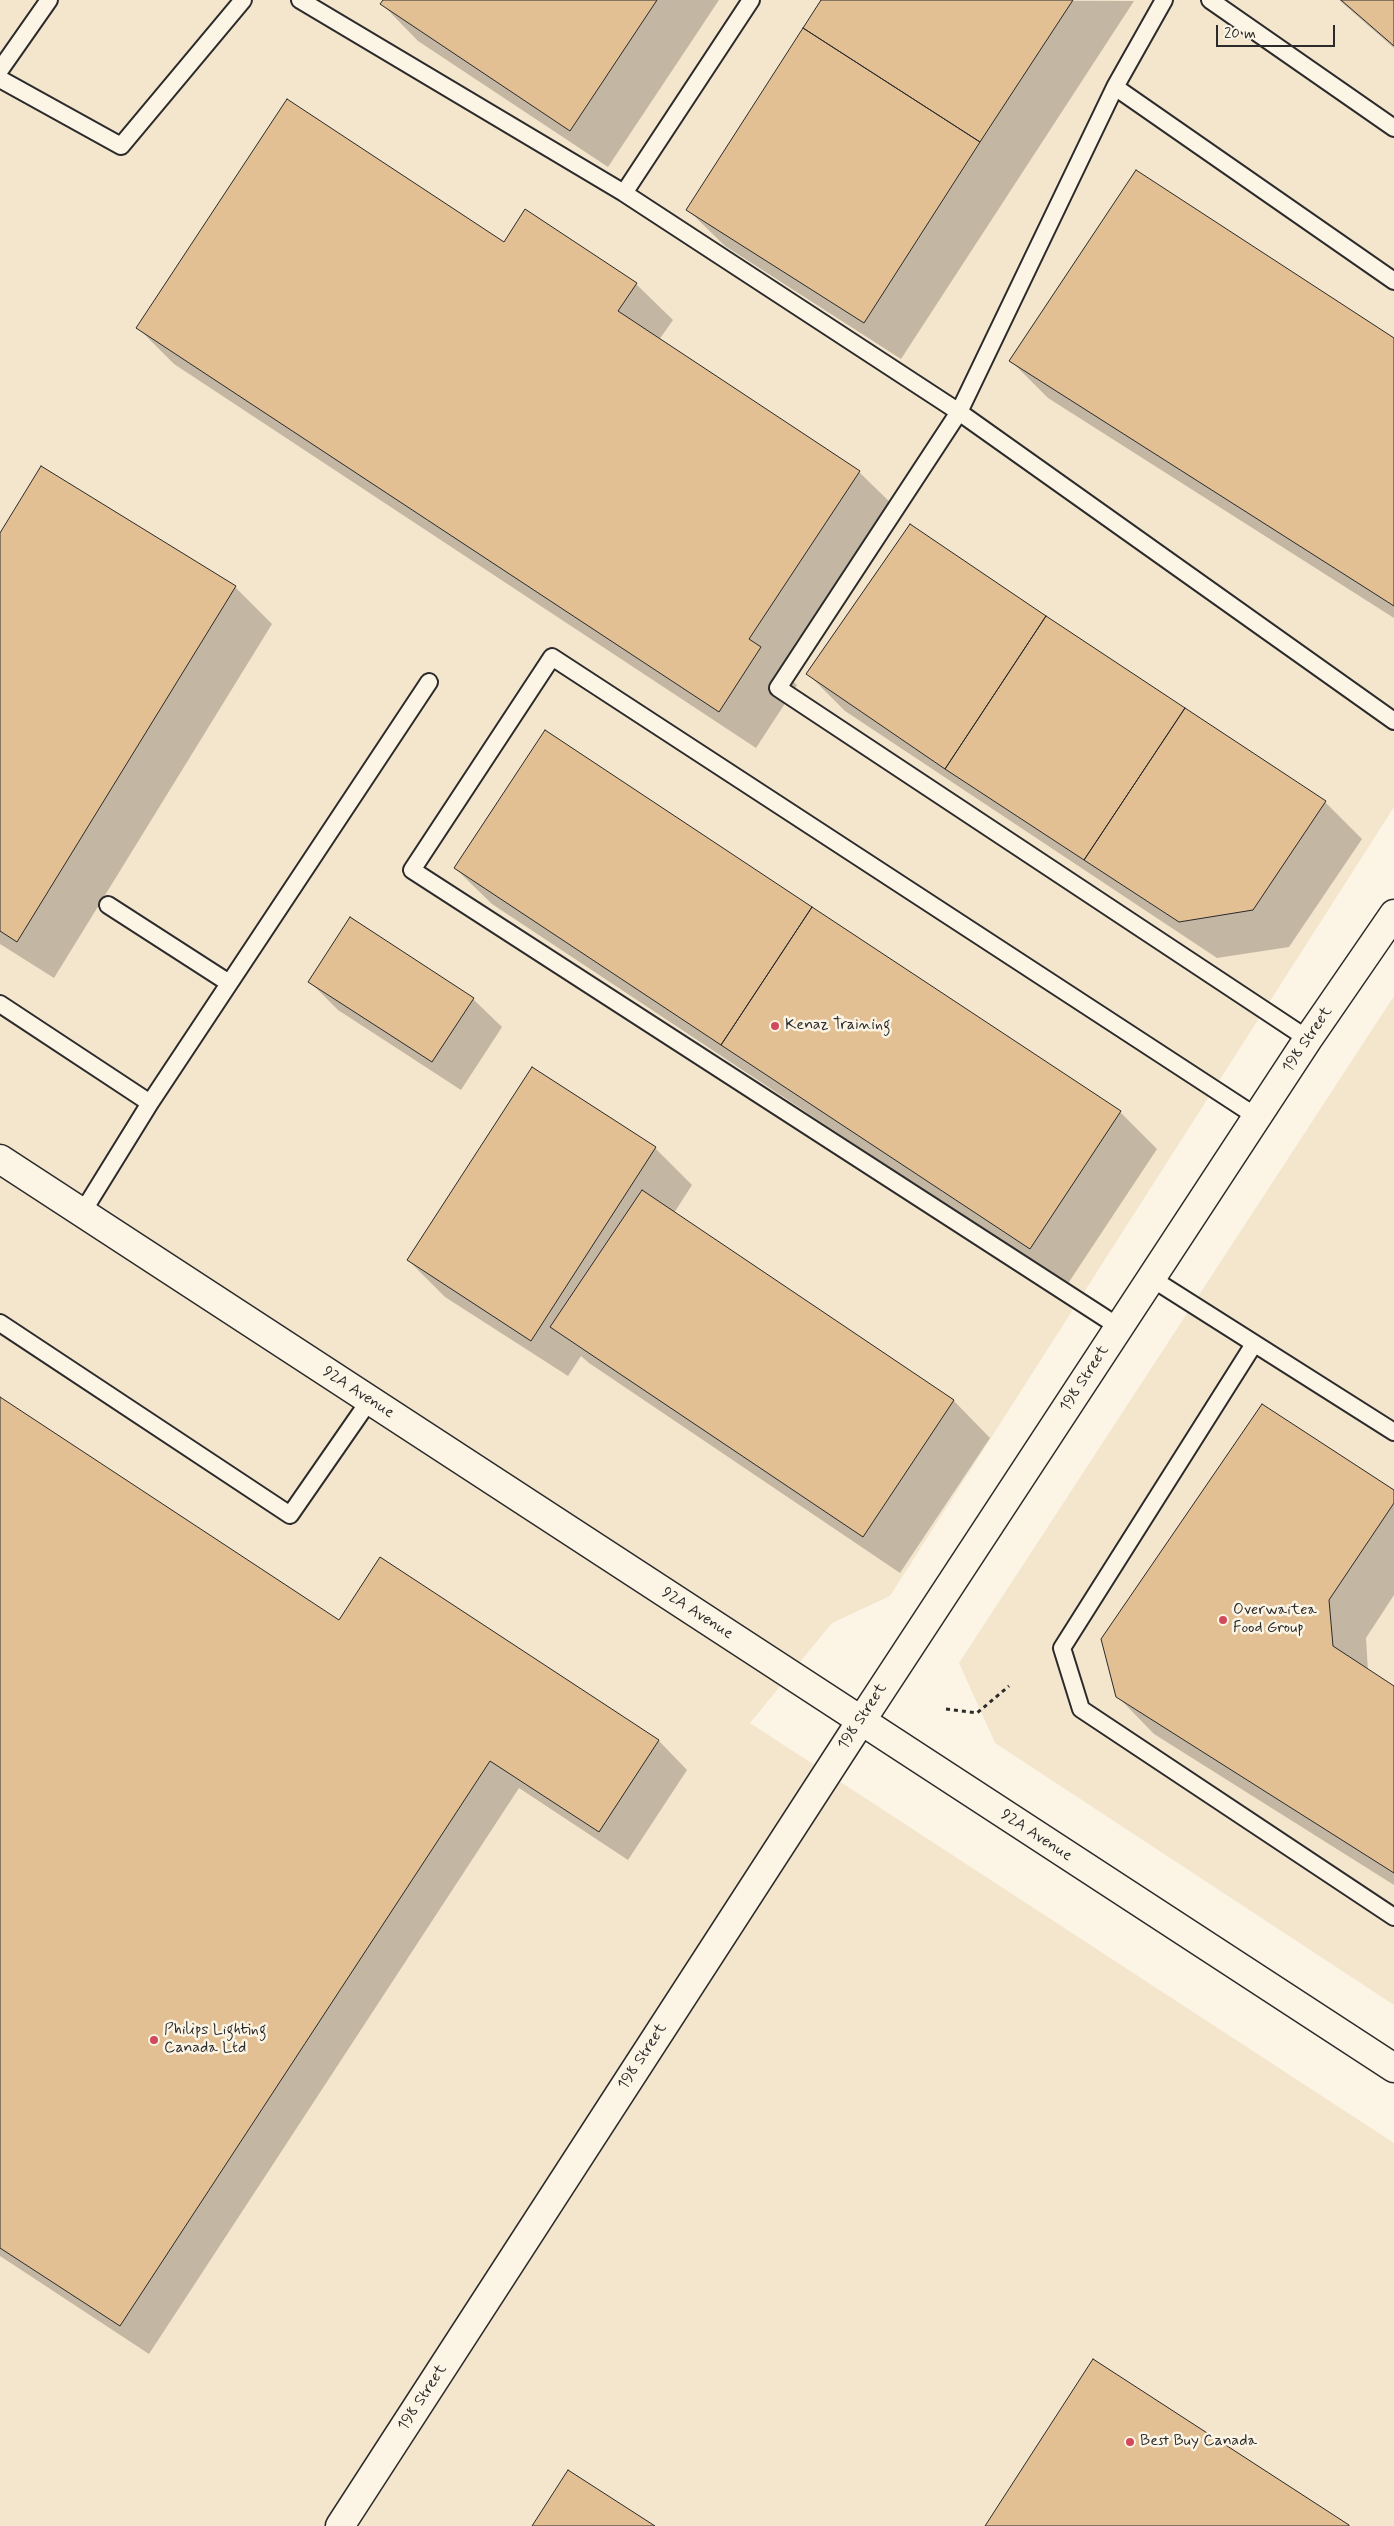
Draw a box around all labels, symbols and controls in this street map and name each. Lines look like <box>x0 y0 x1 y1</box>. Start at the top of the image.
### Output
scale bar <box>1219 15 1338 47</box>
text: 20 m <box>1224 24 1256 44</box>
street label: 198 Street <box>1279 1003 1337 1077</box>
place label: Kenaz Training <box>785 1016 890 1036</box>
marker: Kenaz Training <box>769 1020 781 1032</box>
street label: 198 Street <box>1056 1342 1114 1416</box>
street label: 92A Avenue <box>319 1363 397 1423</box>
street label: 92A Avenue <box>658 1584 736 1644</box>
place label: Overwaitea Food Group <box>1233 1601 1317 1639</box>
marker: Overwaitea Food Group <box>1217 1614 1229 1626</box>
street label: 198 Street <box>834 1680 892 1754</box>
street label: 92A Avenue <box>997 1806 1075 1866</box>
street label: 198 Street <box>614 2020 672 2094</box>
place label: Philips Lighting Canada Ltd <box>164 2021 266 2059</box>
marker: Philips Lighting Canada Ltd <box>148 2034 160 2046</box>
street label: 198 Street <box>394 2361 452 2435</box>
place label: Best Buy Canada <box>1140 2432 1257 2452</box>
marker: Best Buy Canada <box>1124 2436 1136 2448</box>

